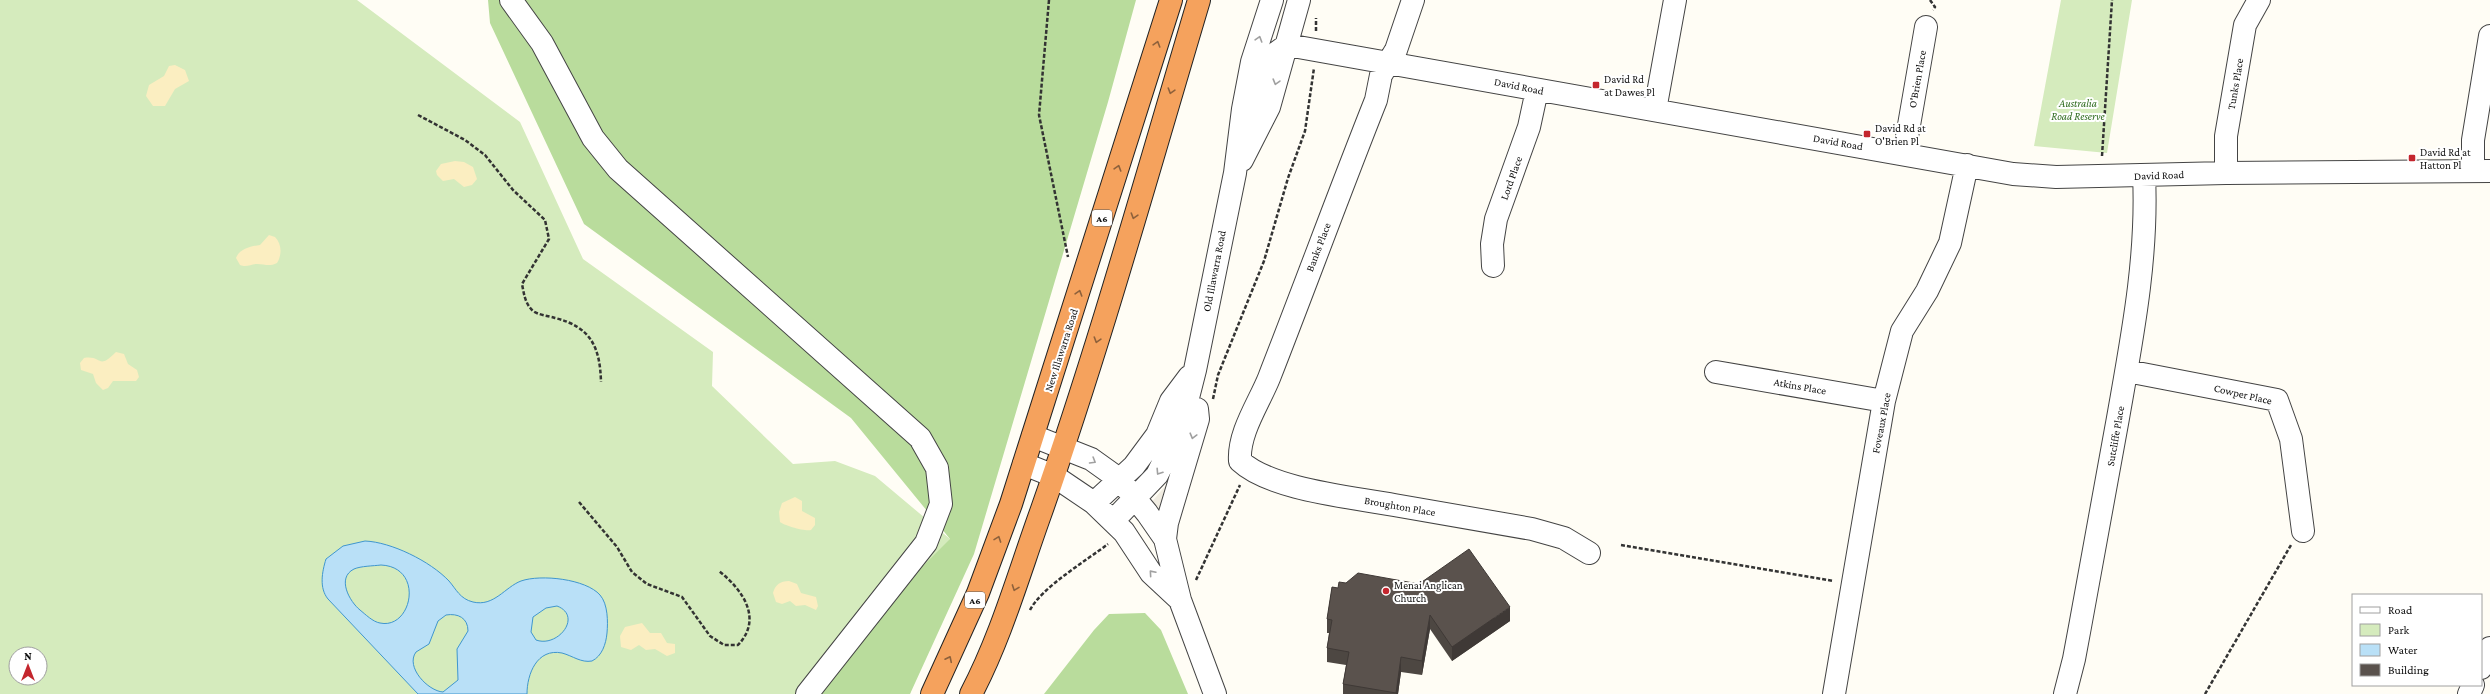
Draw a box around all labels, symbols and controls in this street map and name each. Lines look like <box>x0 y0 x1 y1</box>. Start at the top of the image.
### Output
one-way arrow <box>1254 35 1263 42</box>
one-way arrow <box>1152 41 1161 48</box>
street label: O'Brien Place <box>1906 49 1928 109</box>
street label: Tunks Place <box>2225 57 2245 111</box>
place label: David Rd at Dawes Pl <box>1604 73 1655 98</box>
street label: David Road <box>1493 75 1545 97</box>
one-way arrow <box>1272 78 1281 85</box>
marker: David Rd at Dawes Pl <box>1591 80 1601 90</box>
one-way arrow <box>1167 87 1176 94</box>
park label: Australia Road Reserve <box>2051 97 2106 122</box>
place label: David Rd at O'Brien Pl <box>1875 122 1926 147</box>
marker: David Rd at O'Brien Pl <box>1862 129 1872 139</box>
street label: David Road <box>1812 132 1864 152</box>
place label: David Rd at Hatton Pl <box>2420 146 2471 171</box>
marker: David Rd at Hatton Pl <box>2407 153 2417 163</box>
street label: Lord Place <box>1498 155 1524 201</box>
one-way arrow <box>1113 165 1122 172</box>
street label: David Road <box>2134 168 2185 182</box>
road number: A6 <box>1092 210 1112 226</box>
one-way arrow <box>1130 212 1139 219</box>
street label: Banks Place <box>1303 221 1333 273</box>
street label: Old Illawarra Road <box>1200 229 1228 313</box>
one-way arrow <box>1074 289 1083 296</box>
street label: New Illawarra Road <box>1042 307 1080 393</box>
one-way arrow <box>1093 336 1102 343</box>
street label: Atkins Place <box>1773 375 1827 397</box>
street label: Cowper Place <box>2212 381 2273 408</box>
street label: Foveaux Place <box>1869 392 1893 454</box>
street label: Sutcliffe Place <box>2104 405 2126 467</box>
one-way arrow <box>1190 433 1198 439</box>
one-way arrow <box>1089 457 1096 464</box>
one-way arrow <box>1156 468 1164 475</box>
street label: Broughton Place <box>1363 494 1437 519</box>
one-way arrow <box>993 535 1002 542</box>
one-way arrow <box>1149 570 1156 577</box>
place label: Menai Anglican Church <box>1394 579 1463 604</box>
one-way arrow <box>1011 584 1019 591</box>
marker: Menai Anglican Church <box>1381 586 1391 596</box>
road number: A6 <box>965 592 985 608</box>
legend <box>2352 594 2482 686</box>
text: Road <box>2388 603 2413 617</box>
text: Park <box>2388 623 2410 637</box>
text: Water <box>2388 643 2418 657</box>
north arrow <box>8 646 48 686</box>
text: N <box>24 650 32 662</box>
one-way arrow <box>944 656 952 663</box>
text: Building <box>2388 663 2429 677</box>

